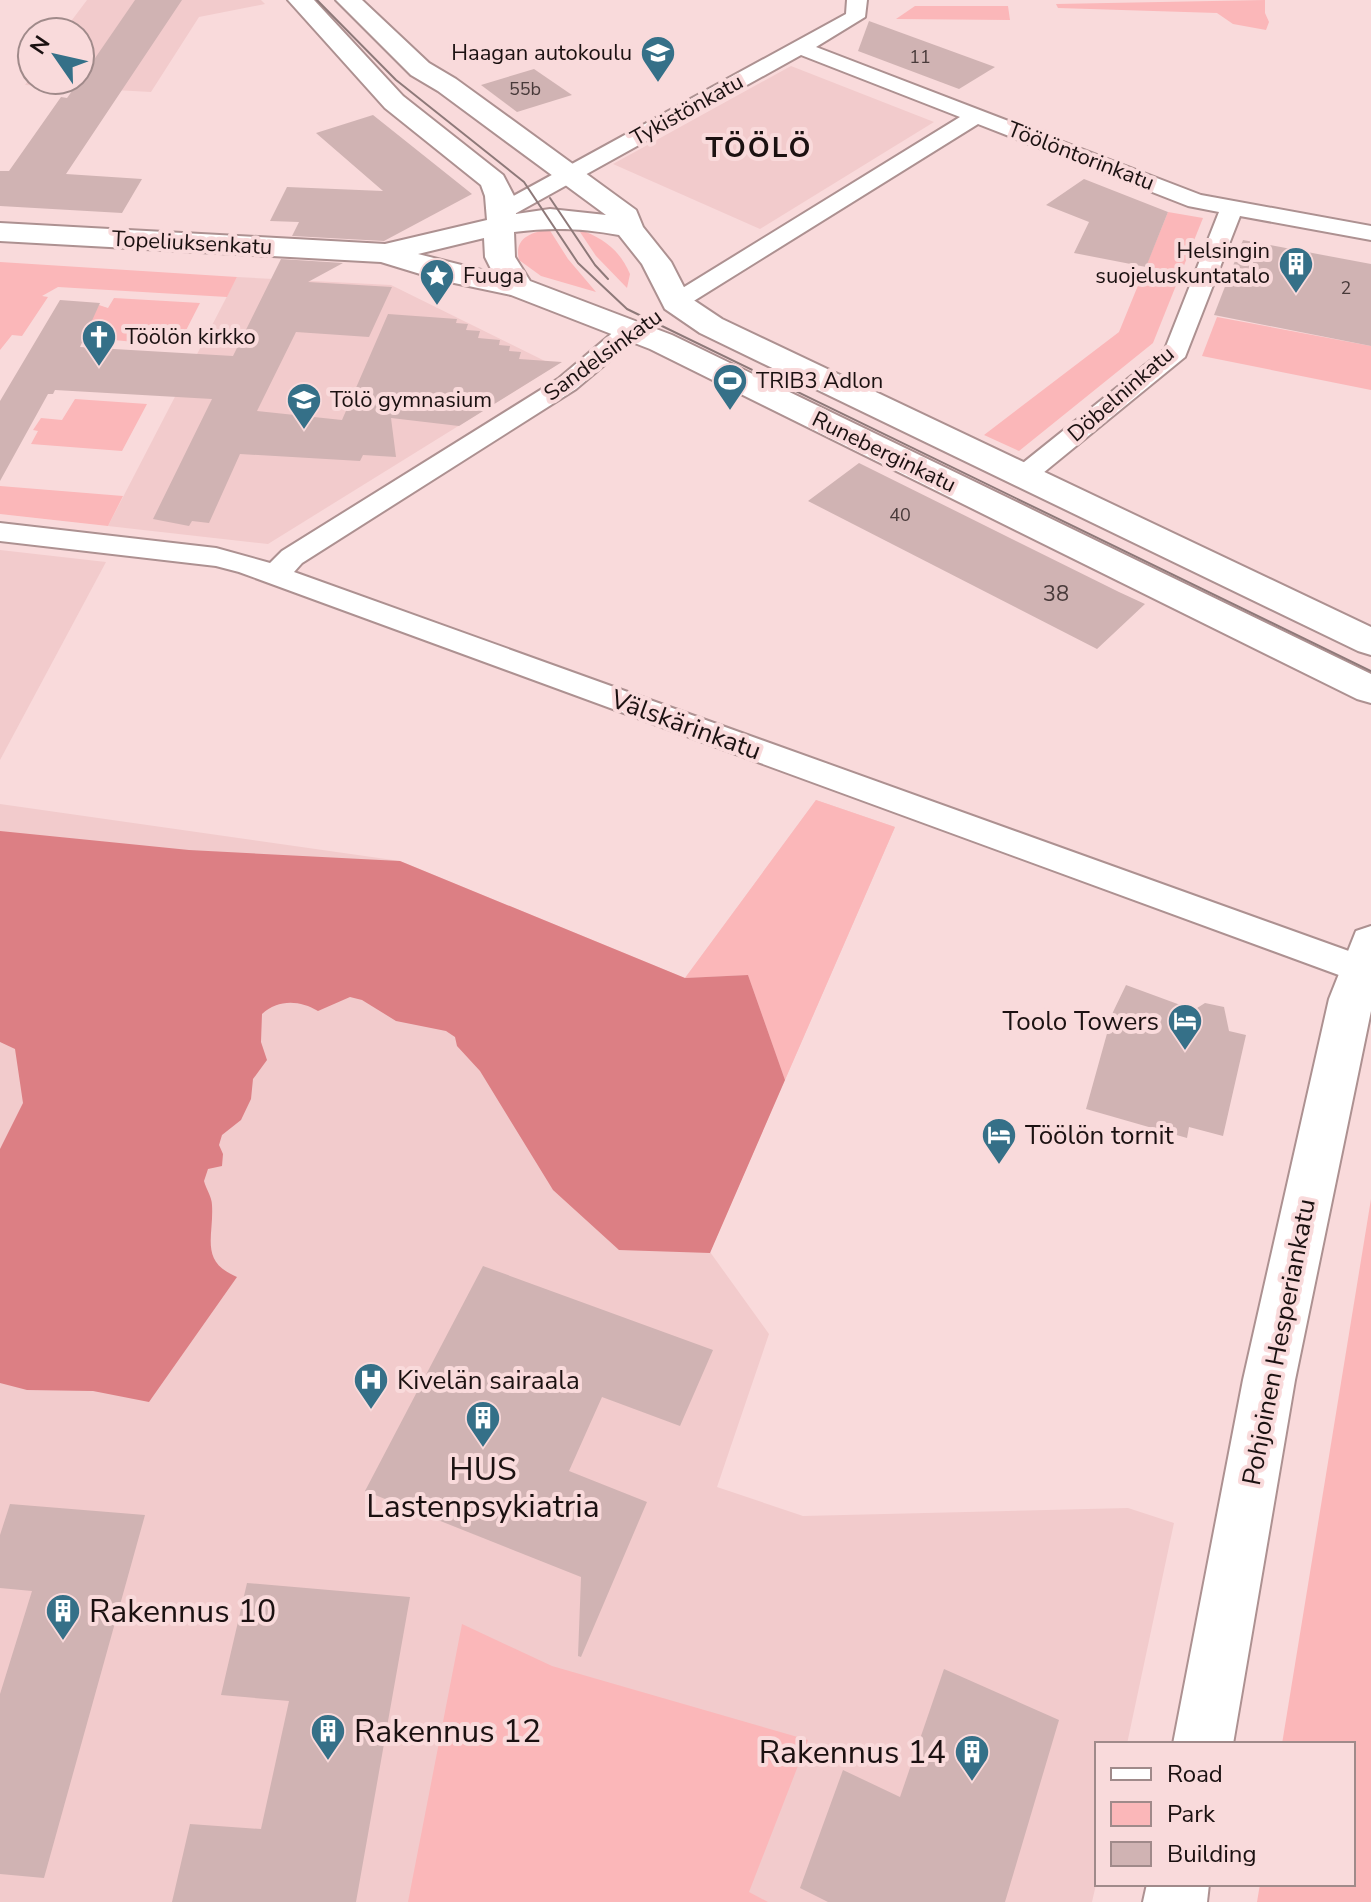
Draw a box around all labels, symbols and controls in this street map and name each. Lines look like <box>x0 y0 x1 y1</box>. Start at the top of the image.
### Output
north arrow <box>16 16 96 96</box>
text: N <box>23 30 57 61</box>
school or university icon: Haagan autokoulu <box>639 34 677 84</box>
place label: Haagan autokoulu <box>451 38 632 68</box>
house number: 11 <box>909 45 931 69</box>
street label: Tykistönkatu <box>625 67 749 153</box>
house number: 55b <box>509 77 541 101</box>
street label: Töölöntorinkatu <box>1003 114 1159 198</box>
district label: TÖÖLÖ <box>706 129 812 167</box>
street label: Topeliuksenkatu <box>111 224 273 262</box>
place label: Helsingin suojeluskuntatalo <box>1095 236 1270 291</box>
building icon: Helsingin suojeluskuntatalo <box>1277 245 1315 295</box>
place icon: Fuuga <box>418 257 456 307</box>
place label: Fuuga <box>463 261 524 291</box>
house number: 2 <box>1341 276 1351 300</box>
street label: Sandelsinkatu <box>538 302 668 408</box>
church icon: Töölön kirkko <box>80 318 118 368</box>
place label: Töölön kirkko <box>125 322 256 352</box>
street label: Döbelninkatu <box>1061 339 1181 449</box>
sports icon: TRIB3 Adlon <box>711 362 749 412</box>
place label: TRIB3 Adlon <box>756 366 883 396</box>
school or university icon: Tölö gymnasium <box>285 381 323 431</box>
place label: Tölö gymnasium <box>330 385 492 415</box>
street label: Runeberginkatu <box>807 404 961 500</box>
house number: 40 <box>889 503 911 527</box>
house number: 38 <box>1043 579 1069 609</box>
street label: Välskärinkatu <box>605 681 766 768</box>
hotel icon: Toolo Towers <box>1166 1002 1204 1052</box>
place label: Toolo Towers <box>1003 1004 1159 1039</box>
hotel icon: Töölön tornit <box>980 1116 1018 1166</box>
place label: Töölön tornit <box>1025 1118 1175 1153</box>
street label: Pohjoinen Hesperiankatu <box>1234 1196 1324 1488</box>
hospital icon: Kivelän sairaala <box>352 1361 390 1411</box>
place label: Kivelän sairaala <box>397 1363 580 1398</box>
building icon: HUS Lastenpsykiatria <box>464 1399 502 1449</box>
place label: HUS Lastenpsykiatria <box>366 1448 600 1528</box>
place label: Rakennus 10 <box>89 1590 276 1633</box>
building icon: Rakennus 10 <box>44 1592 82 1642</box>
place label: Rakennus 12 <box>354 1710 541 1753</box>
building icon: Rakennus 12 <box>309 1712 347 1762</box>
place label: Rakennus 14 <box>759 1731 946 1774</box>
building icon: Rakennus 14 <box>953 1733 991 1783</box>
legend <box>1095 1742 1355 1886</box>
text: Road <box>1167 1758 1223 1790</box>
text: Park <box>1167 1798 1216 1830</box>
text: Building <box>1167 1838 1257 1870</box>

